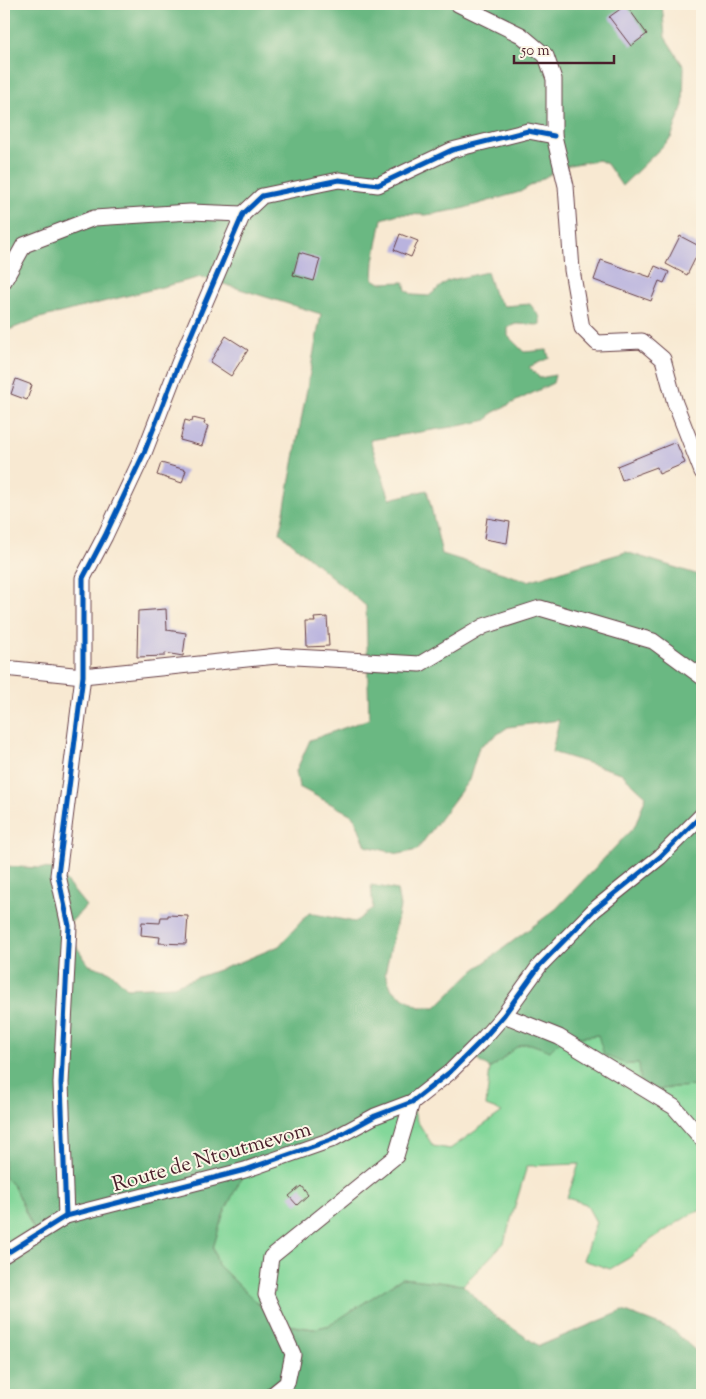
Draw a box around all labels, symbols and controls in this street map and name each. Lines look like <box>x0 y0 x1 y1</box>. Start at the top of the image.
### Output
scale bar <box>514 32 614 64</box>
text: 50 m <box>520 41 550 62</box>
street label: Route de Ntoutmevom <box>109 1115 315 1201</box>

